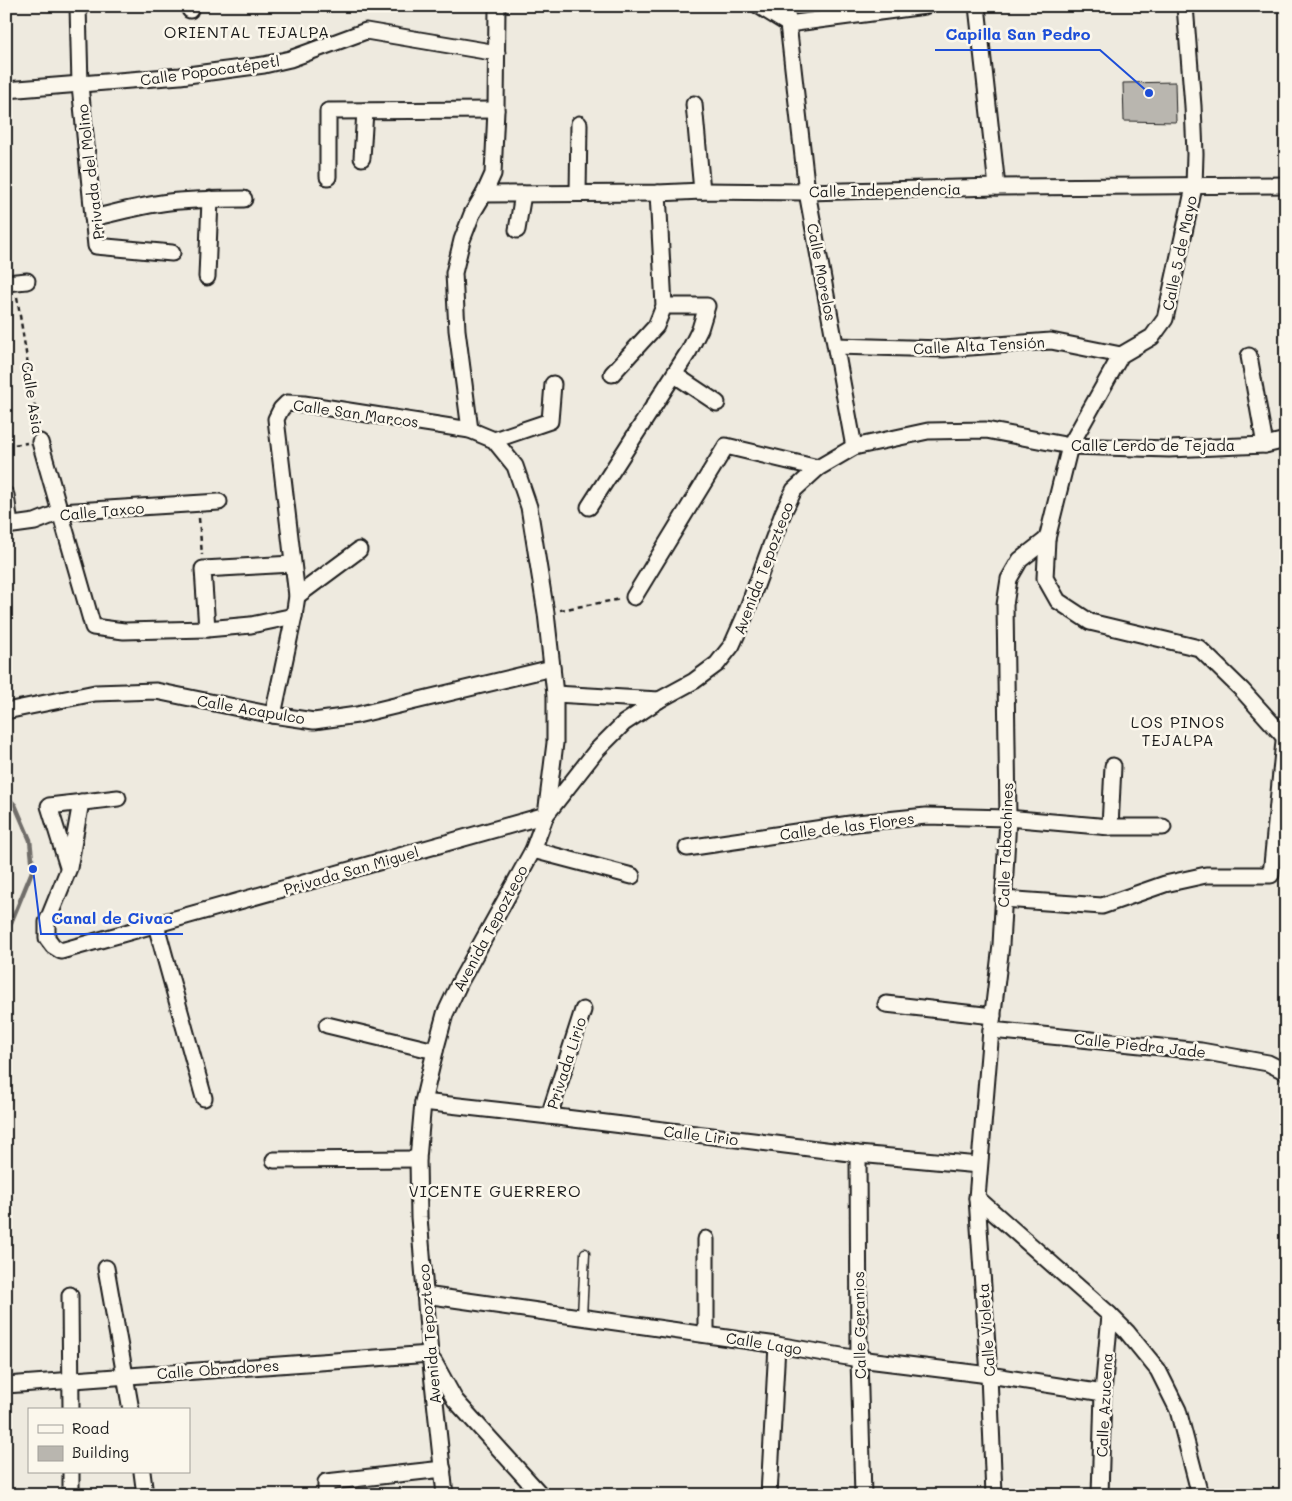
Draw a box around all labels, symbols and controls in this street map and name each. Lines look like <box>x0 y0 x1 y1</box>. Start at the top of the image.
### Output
callout: Capilla San Pedro <box>935 19 1100 50</box>
district label: ORIENTAL TEJALPA <box>164 21 330 42</box>
text: Capilla San Pedro <box>946 23 1091 44</box>
street label: Calle Popocatépetl <box>139 50 281 90</box>
street label: Privada del Molino <box>72 103 108 241</box>
street label: Calle Independencia <box>809 179 961 201</box>
street label: Calle 5 de Mayo <box>1157 194 1201 312</box>
street label: Calle Morelos <box>803 221 841 323</box>
street label: Calle Alta Tensión <box>913 332 1045 358</box>
street label: Calle Asia <box>17 360 49 436</box>
street label: Calle San Marcos <box>292 394 420 432</box>
street label: Calle Lerdo de Tejada <box>1071 435 1235 455</box>
street label: Calle Taxco <box>59 497 145 525</box>
street label: Avenida Tepozteco <box>729 499 798 637</box>
street label: Calle Acapulco <box>196 690 307 728</box>
district label: LOS PINOS TEJALPA <box>1131 711 1225 750</box>
street label: Calle Tabachines <box>993 782 1017 908</box>
street label: Calle de las Flores <box>778 808 916 844</box>
street label: Privada San Miguel <box>281 841 421 899</box>
street label: Avenida Tepozteco <box>448 861 532 995</box>
callout: Canal de Civac <box>41 903 183 934</box>
text: Canal de Civac <box>51 907 173 928</box>
street label: Privada Lirio <box>542 1014 590 1112</box>
street label: Calle Piedra Jade <box>1073 1028 1207 1062</box>
street label: Calle Lirio <box>662 1120 740 1150</box>
district label: VICENTE GUERRERO <box>408 1180 582 1201</box>
street label: Avenida Tepozteco <box>413 1263 445 1405</box>
street label: Calle Geranios <box>848 1271 870 1379</box>
street label: Calle Violeta <box>973 1283 999 1377</box>
street label: Calle Lago <box>725 1327 803 1359</box>
street label: Calle Azucena <box>1091 1352 1117 1458</box>
street label: Calle Obradores <box>156 1355 280 1383</box>
legend <box>28 1408 190 1474</box>
text: Road <box>72 1418 109 1438</box>
text: Building <box>72 1442 129 1462</box>

